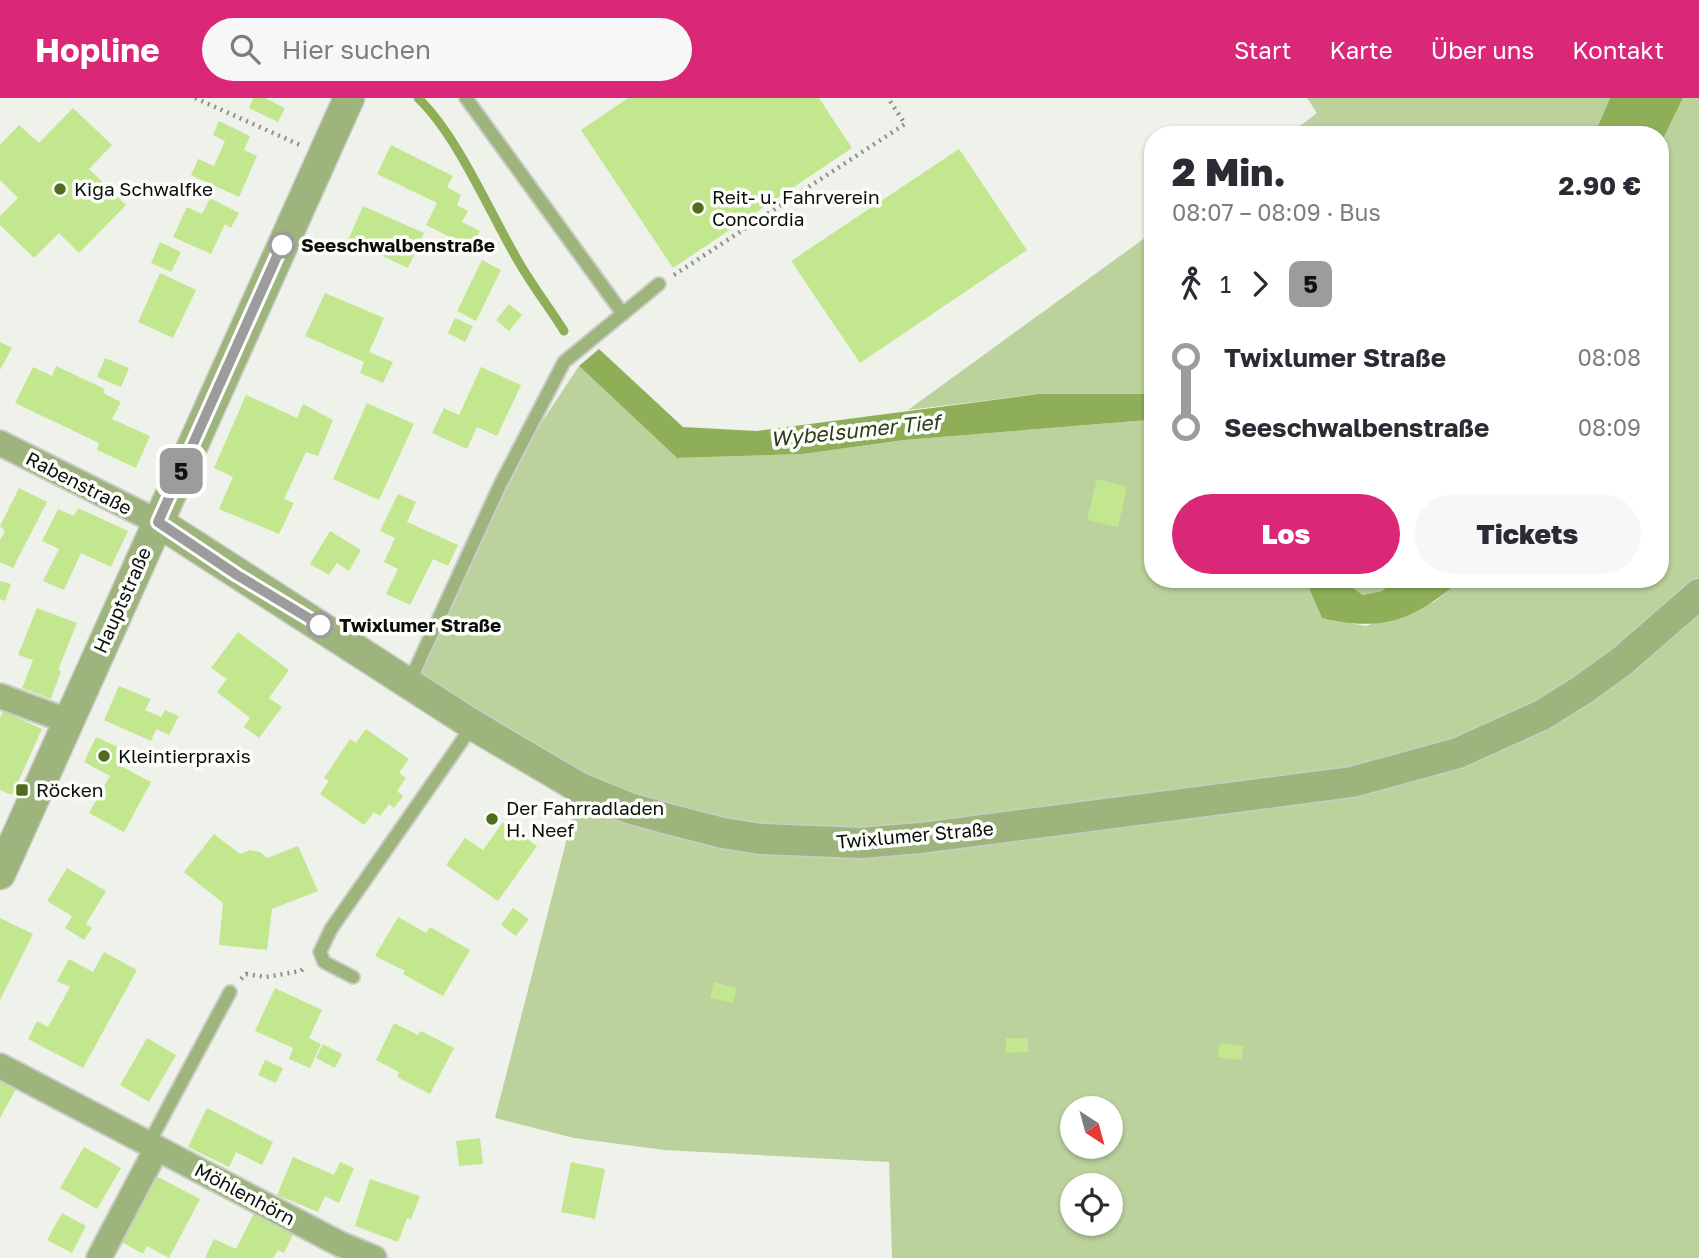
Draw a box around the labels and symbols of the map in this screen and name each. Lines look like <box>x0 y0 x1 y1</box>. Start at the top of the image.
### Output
place label: Kiga Schwalfke <box>74 177 213 200</box>
marker: Kiga Schwalfke <box>52 181 68 197</box>
place label: Reit- u. Fahrverein Concordia <box>712 185 880 230</box>
marker: Reit- u. Fahrverein Concordia <box>690 200 706 216</box>
marker: Seeschwalbenstraße <box>269 232 295 258</box>
place label: Seeschwalbenstraße <box>301 233 495 256</box>
water label: Wybelsumer Tief <box>769 408 944 452</box>
street label: Rabenstraße <box>23 446 136 519</box>
line badge: 5 <box>158 448 204 494</box>
street label: Hauptstraße <box>88 543 155 656</box>
marker: Twixlumer Straße <box>307 612 333 638</box>
place label: Twixlumer Straße <box>339 613 501 636</box>
place label: Kleintierpraxis <box>118 744 251 767</box>
marker: Kleintierpraxis <box>96 748 112 764</box>
place label: Röcken <box>36 778 104 801</box>
marker: Röcken <box>14 782 30 798</box>
place label: Der Fahrradladen H. Neef <box>506 796 664 841</box>
marker: Der Fahrradladen H. Neef <box>484 811 500 827</box>
street label: Twixlumer Straße <box>835 816 995 853</box>
north arrow <box>1060 1096 1124 1158</box>
street label: Möhlenhörn <box>191 1158 299 1230</box>

